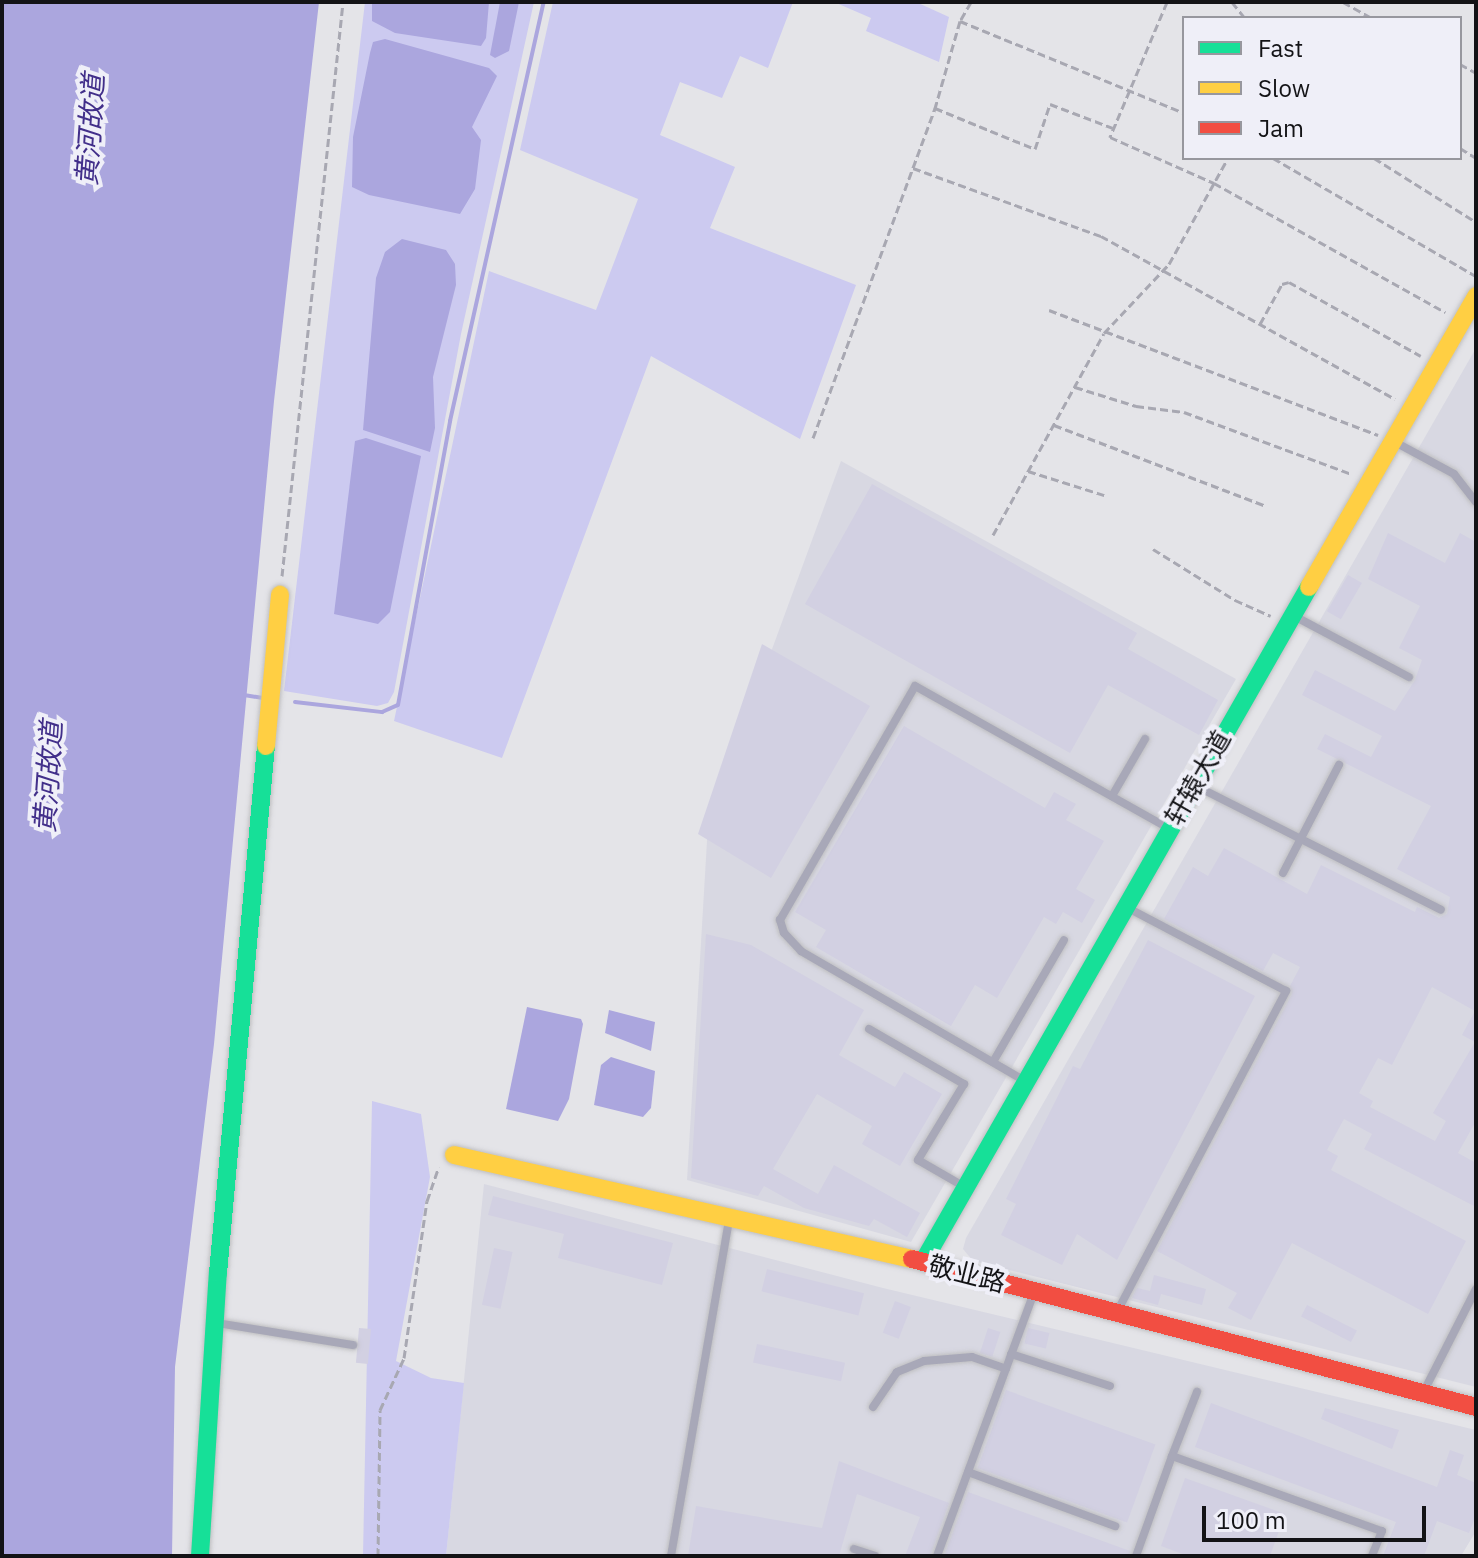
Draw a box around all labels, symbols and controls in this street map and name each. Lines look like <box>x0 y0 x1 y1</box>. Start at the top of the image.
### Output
legend <box>1182 16 1462 160</box>
text: Fast <box>1258 32 1303 64</box>
text: Slow <box>1258 72 1310 104</box>
water label: 黄河故道 <box>69 73 111 187</box>
text: Jam <box>1258 112 1304 144</box>
water label: 黄河故道 <box>27 720 69 834</box>
street label: 轩辕大道 <box>1158 725 1238 831</box>
street label: 敬业路 <box>925 1249 1009 1299</box>
scale bar <box>1206 1490 1430 1540</box>
text: 100 m <box>1216 1504 1286 1536</box>

